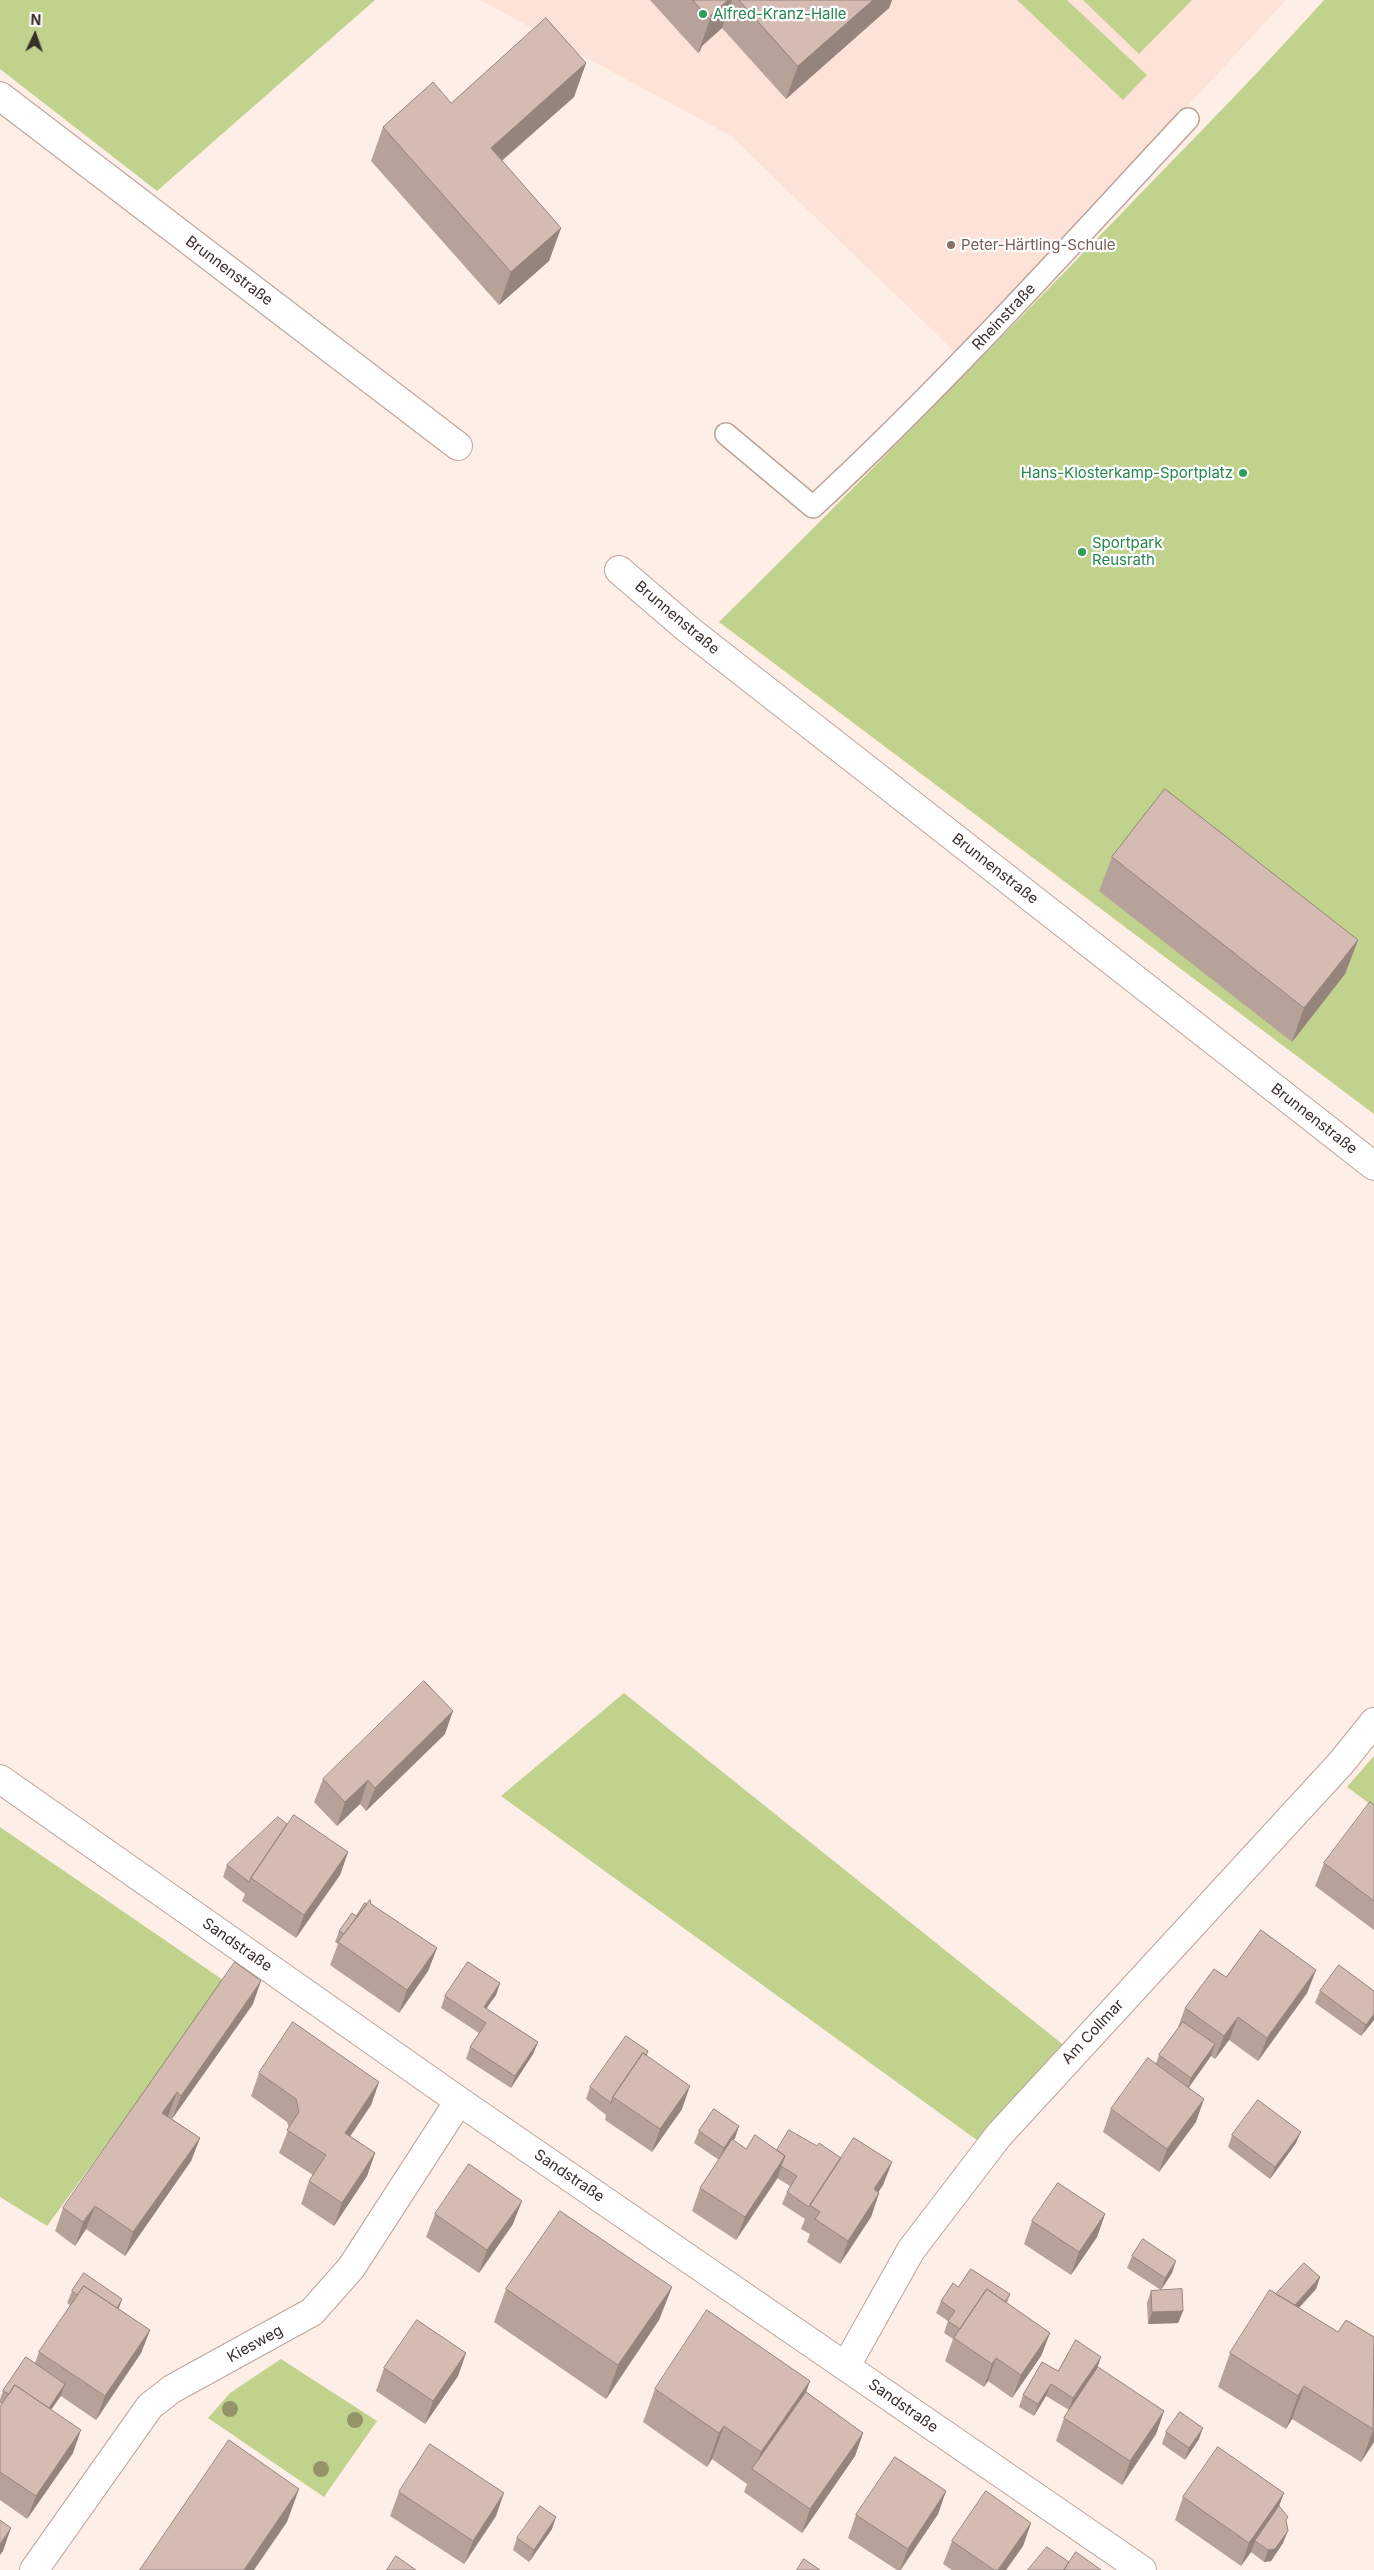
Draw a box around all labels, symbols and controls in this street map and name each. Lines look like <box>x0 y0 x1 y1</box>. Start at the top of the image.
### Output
place label: Alfred-Kranz-Halle <box>713 5 847 23</box>
marker: Alfred-Kranz-Halle <box>697 8 709 20</box>
north arrow <box>10 10 60 60</box>
text: N <box>30 11 42 28</box>
street label: Brunnenstraße <box>182 232 276 310</box>
place label: Peter-Härtling-Schule <box>961 236 1116 254</box>
marker: Peter-Härtling-Schule <box>945 239 957 251</box>
street label: Rheinstraße <box>969 280 1039 354</box>
place label: Hans-Klosterkamp-Sportplatz <box>1021 464 1233 482</box>
marker: Hans-Klosterkamp-Sportplatz <box>1237 467 1249 479</box>
place label: Sportpark Reusrath <box>1092 534 1162 569</box>
marker: Sportpark Reusrath <box>1076 546 1088 558</box>
street label: Brunnenstraße <box>631 578 723 658</box>
street label: Brunnenstraße <box>948 830 1042 908</box>
street label: Brunnenstraße <box>1267 1080 1361 1158</box>
street label: Sandstraße <box>199 1914 275 1976</box>
street label: Am Collmar <box>1058 1996 1128 2068</box>
street label: Sandstraße <box>530 2146 608 2206</box>
street label: Kiesweg <box>224 2321 286 2367</box>
street label: Sandstraße <box>865 2375 941 2437</box>

